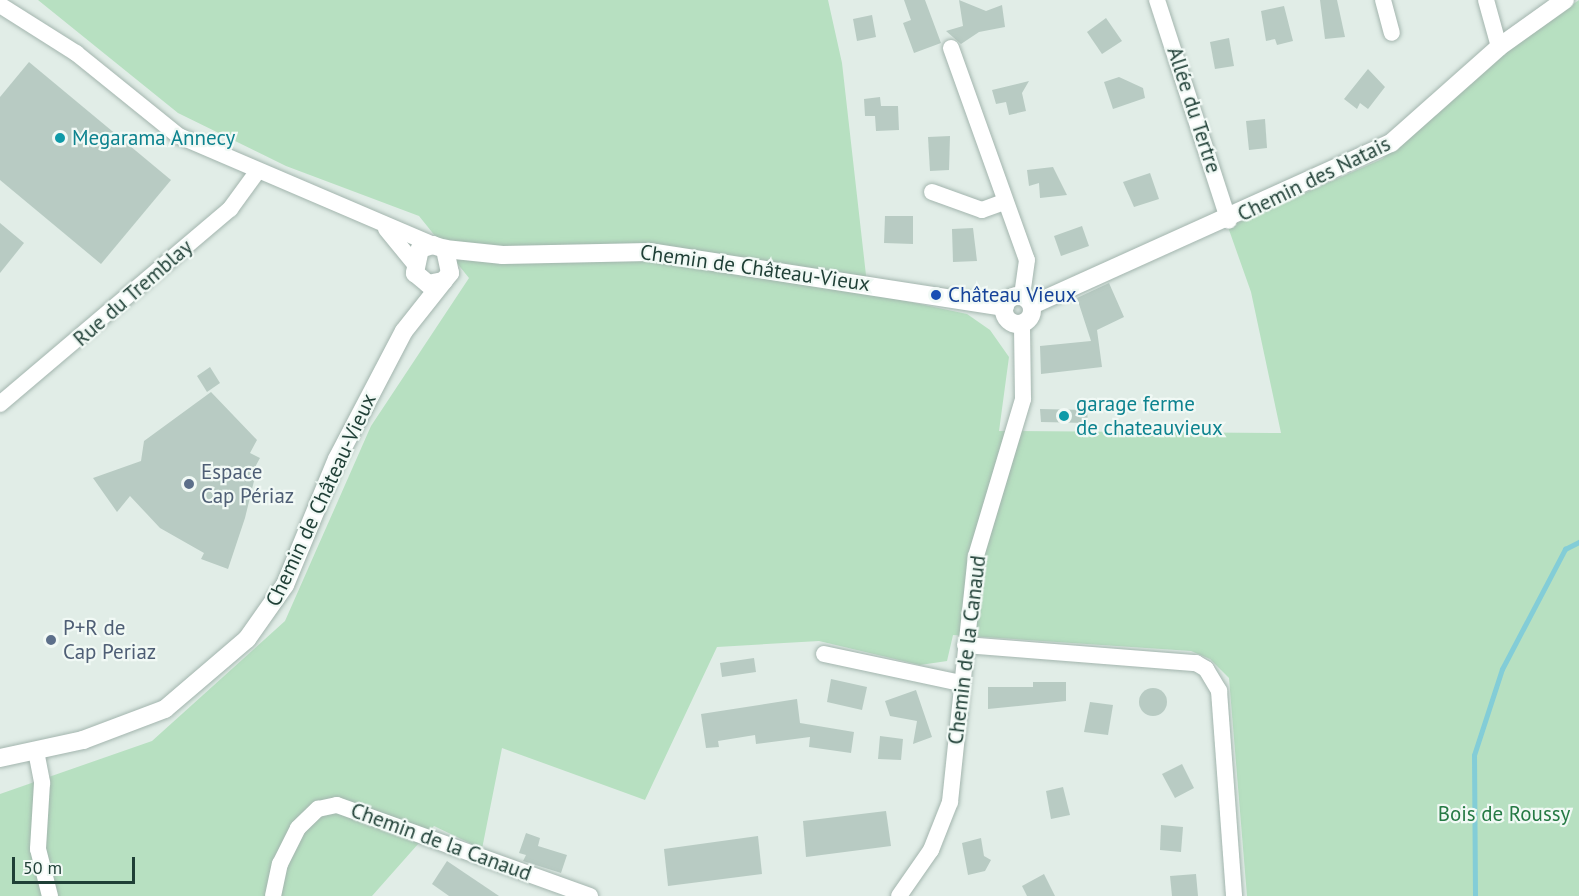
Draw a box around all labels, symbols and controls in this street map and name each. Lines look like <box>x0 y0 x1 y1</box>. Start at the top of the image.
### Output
street label: Allée du Tertre <box>1162 43 1226 177</box>
place label: Megarama Annecy <box>72 125 236 151</box>
marker: Megarama Annecy <box>53 131 67 145</box>
street label: Chemin des Natais <box>1233 131 1395 227</box>
street label: Rue du Tremblay <box>68 234 198 352</box>
street label: Chemin de Château-Vieux <box>638 239 872 297</box>
place label: Château Vieux <box>948 282 1077 308</box>
marker: Château Vieux <box>929 288 943 302</box>
street label: Chemin de Château-Vieux <box>261 390 381 610</box>
place label: garage ferme de chateauvieux <box>1076 391 1223 441</box>
marker: garage ferme de chateauvieux <box>1057 409 1071 423</box>
place label: Espace Cap Périaz <box>201 459 294 509</box>
marker: Espace Cap Périaz <box>182 477 196 491</box>
street label: Chemin de la Canaud <box>943 554 991 746</box>
place label: P+R de Cap Periaz <box>63 615 156 665</box>
marker: P+R de Cap Periaz <box>44 633 58 647</box>
street label: Chemin de la Canaud <box>347 798 535 886</box>
park label: Bois de Roussy <box>1438 801 1570 827</box>
scale bar <box>15 845 138 883</box>
text: 50 m <box>23 856 62 879</box>

